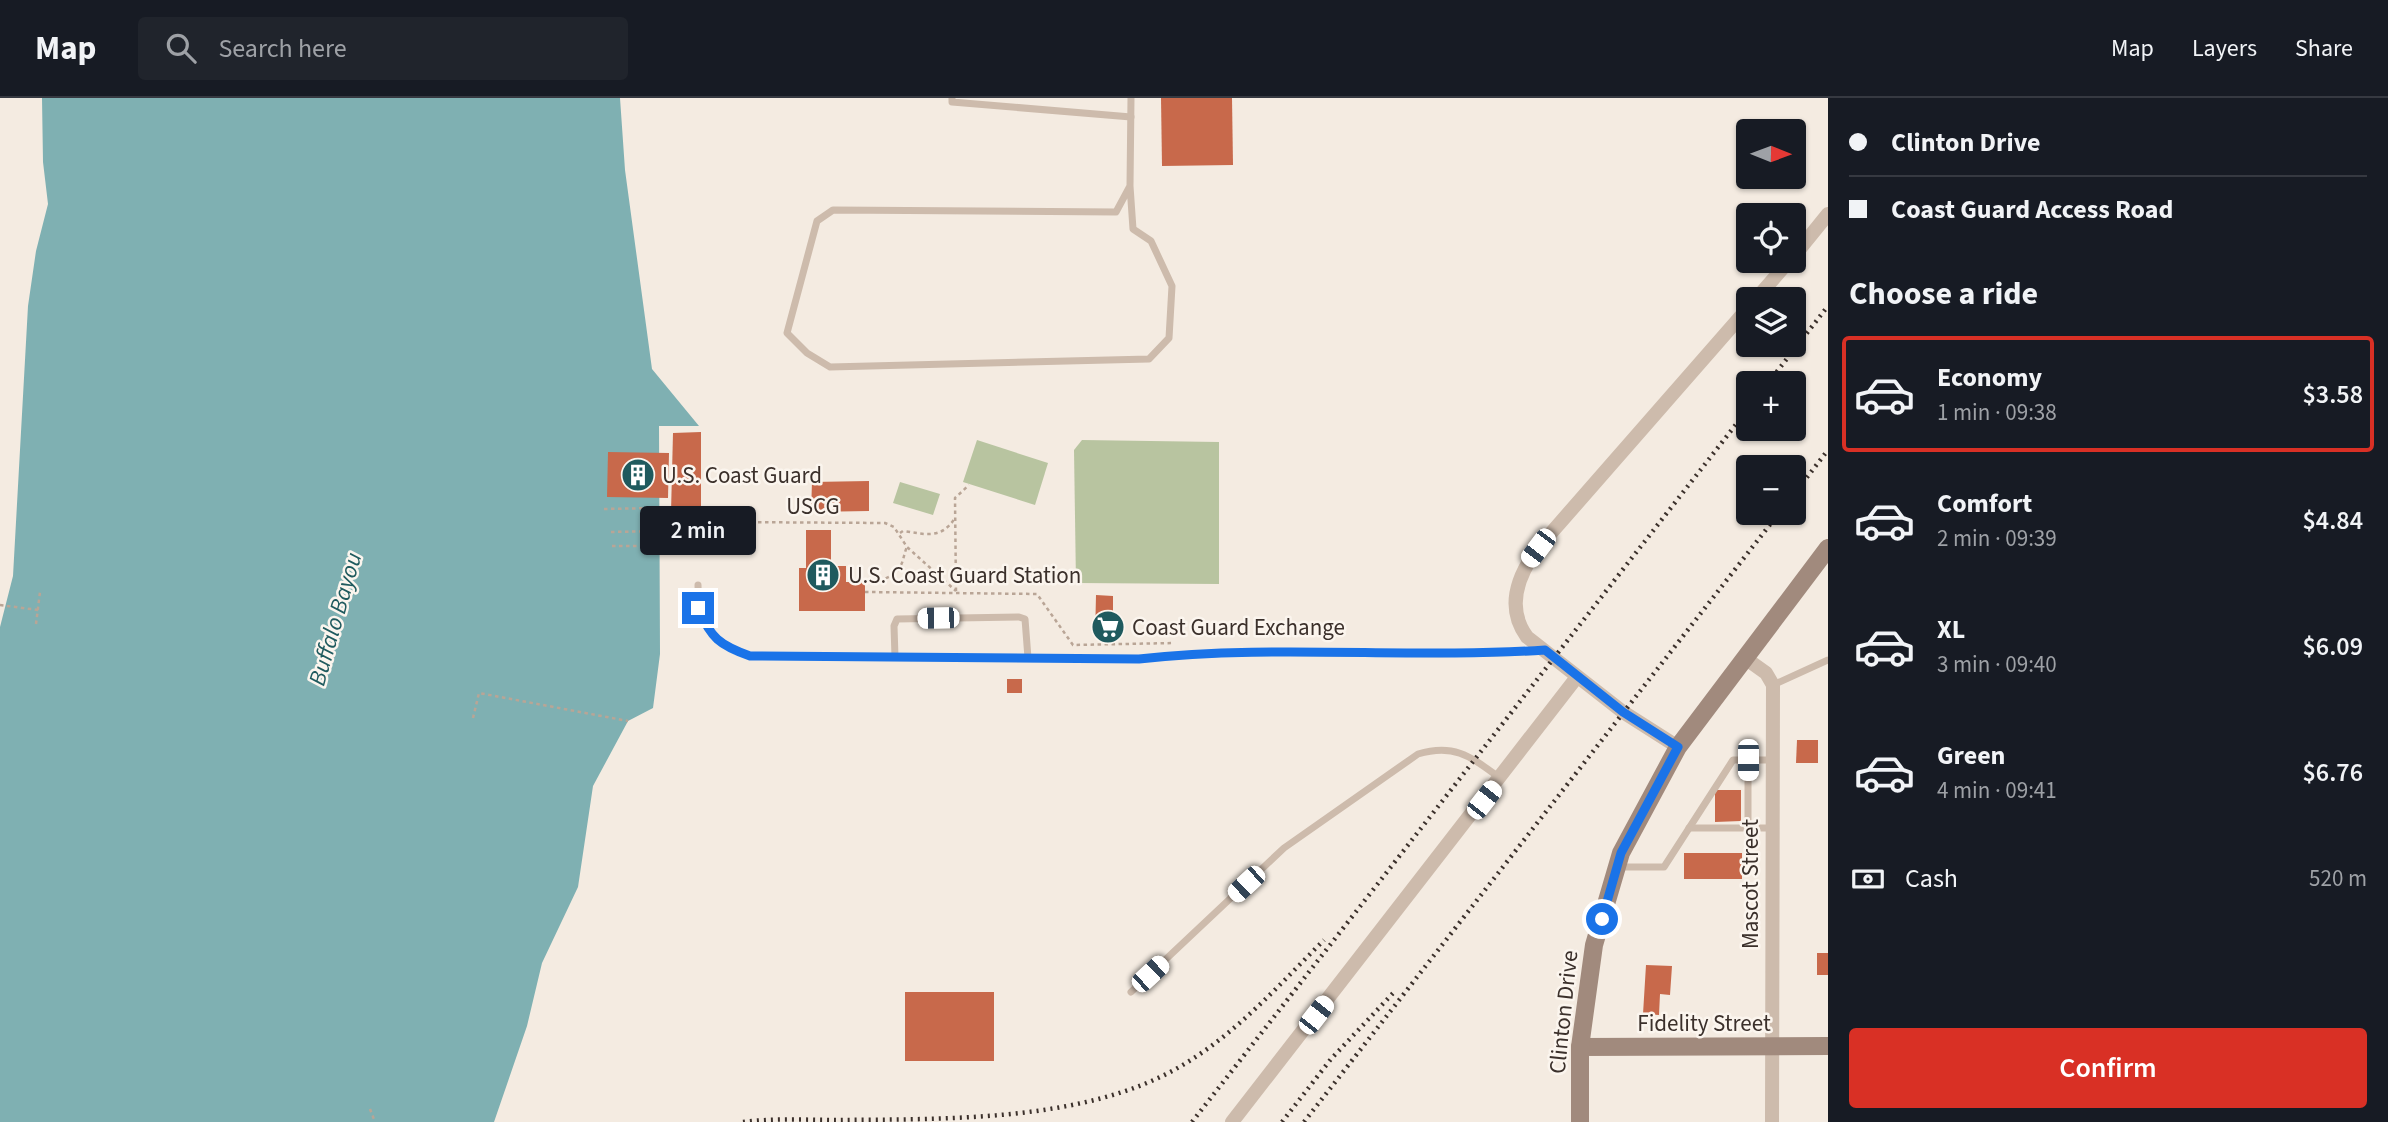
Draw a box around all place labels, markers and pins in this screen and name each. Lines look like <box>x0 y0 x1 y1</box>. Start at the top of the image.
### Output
building icon: U.S. Coast Guard <box>619 456 657 494</box>
place label: U.S. Coast Guard <box>662 459 822 492</box>
building icon: U.S. Coast Guard Station <box>804 556 842 594</box>
place label: U.S. Coast Guard Station <box>848 559 1081 592</box>
supermarket icon: Coast Guard Exchange <box>1089 608 1127 646</box>
place label: Coast Guard Exchange <box>1132 611 1345 644</box>

